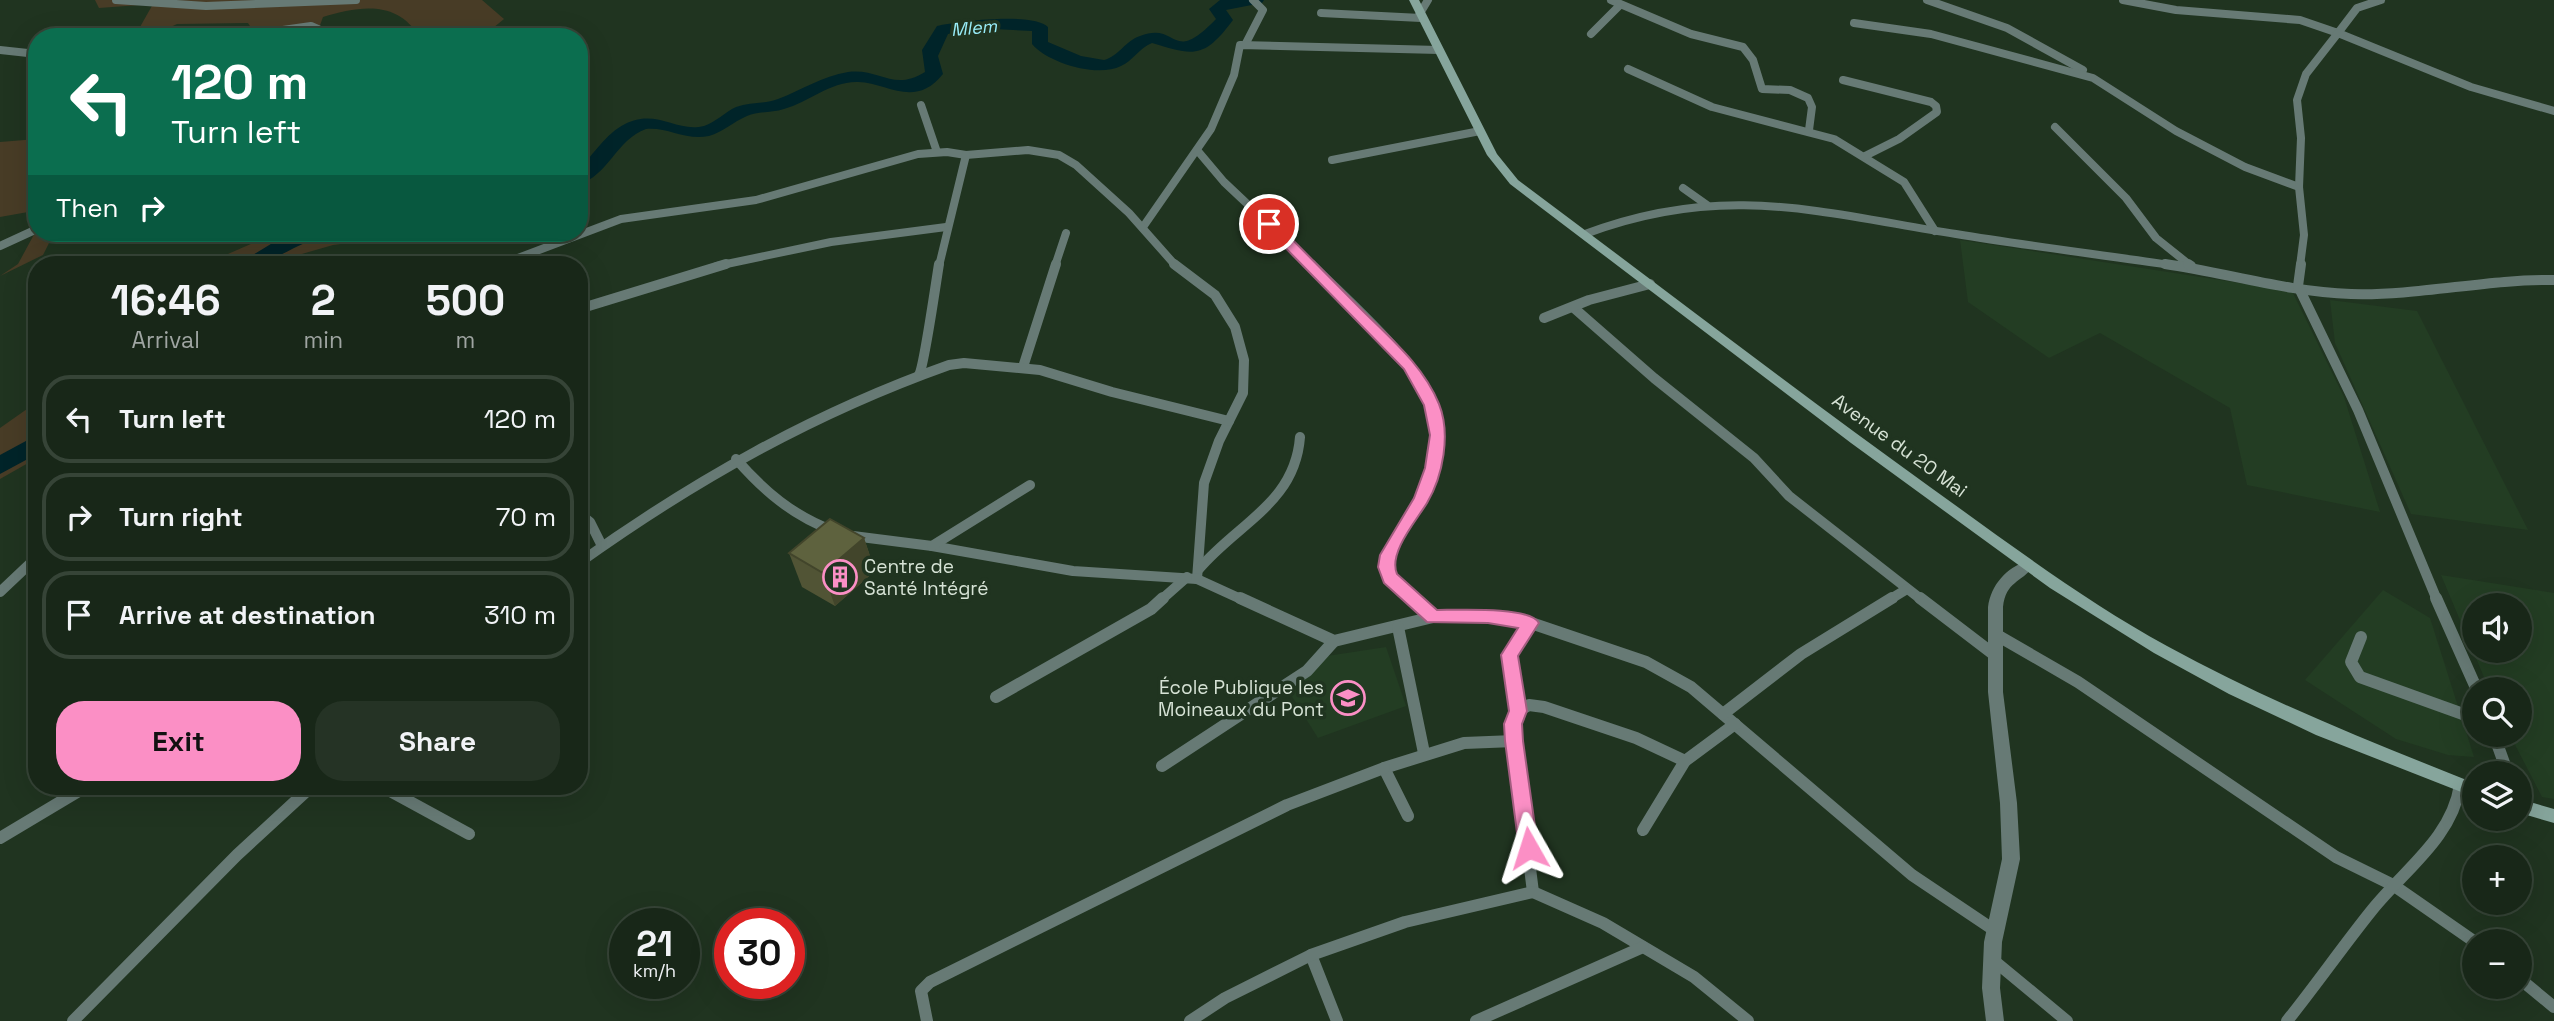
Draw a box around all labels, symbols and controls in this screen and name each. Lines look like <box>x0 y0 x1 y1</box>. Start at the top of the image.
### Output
water label: Mlem <box>950 14 998 41</box>
text: 120 m <box>171 51 308 113</box>
icon: left <box>56 56 147 147</box>
text: Turn left <box>171 112 301 152</box>
icon: right <box>133 189 171 227</box>
text: Then <box>56 191 119 225</box>
pin <box>1239 194 1299 254</box>
icon: arrive <box>1250 205 1288 243</box>
text: 16:46 <box>111 274 221 327</box>
text: 2 <box>311 274 336 327</box>
text: 500 <box>426 274 505 327</box>
text: Arrival <box>132 325 200 355</box>
text: min <box>303 325 343 355</box>
text: m <box>456 325 475 355</box>
street label: Avenue du 20 Mai <box>1827 388 1972 503</box>
icon: left <box>60 400 98 438</box>
text: Turn left <box>119 402 226 436</box>
text: 120 m <box>484 402 556 436</box>
icon: right <box>60 498 98 536</box>
text: Turn right <box>119 500 243 534</box>
text: 70 m <box>496 500 556 534</box>
place label: Centre de Santé Intégré <box>864 554 988 601</box>
building icon: Centre de Santé Intégré <box>821 558 859 596</box>
map controls <box>2462 593 2532 999</box>
button: sound <box>2462 593 2532 663</box>
icon: arrive <box>60 596 98 634</box>
text: Arrive at destination <box>119 598 376 632</box>
text: 310 m <box>484 598 556 632</box>
place label: École Publique les Moineaux du Pont <box>1158 675 1324 722</box>
button: search <box>2462 677 2532 747</box>
school or university icon: École Publique les Moineaux du Pont <box>1329 679 1367 717</box>
button: Exit <box>56 701 301 781</box>
button: Share <box>315 701 560 781</box>
button: layers <box>2462 761 2532 831</box>
position arrow <box>1492 811 1566 885</box>
button: + <box>2462 845 2532 915</box>
speed limit sign: 30 <box>714 908 805 999</box>
text: 21 <box>636 922 673 966</box>
button: − <box>2462 929 2532 999</box>
text: km/h <box>633 959 676 982</box>

